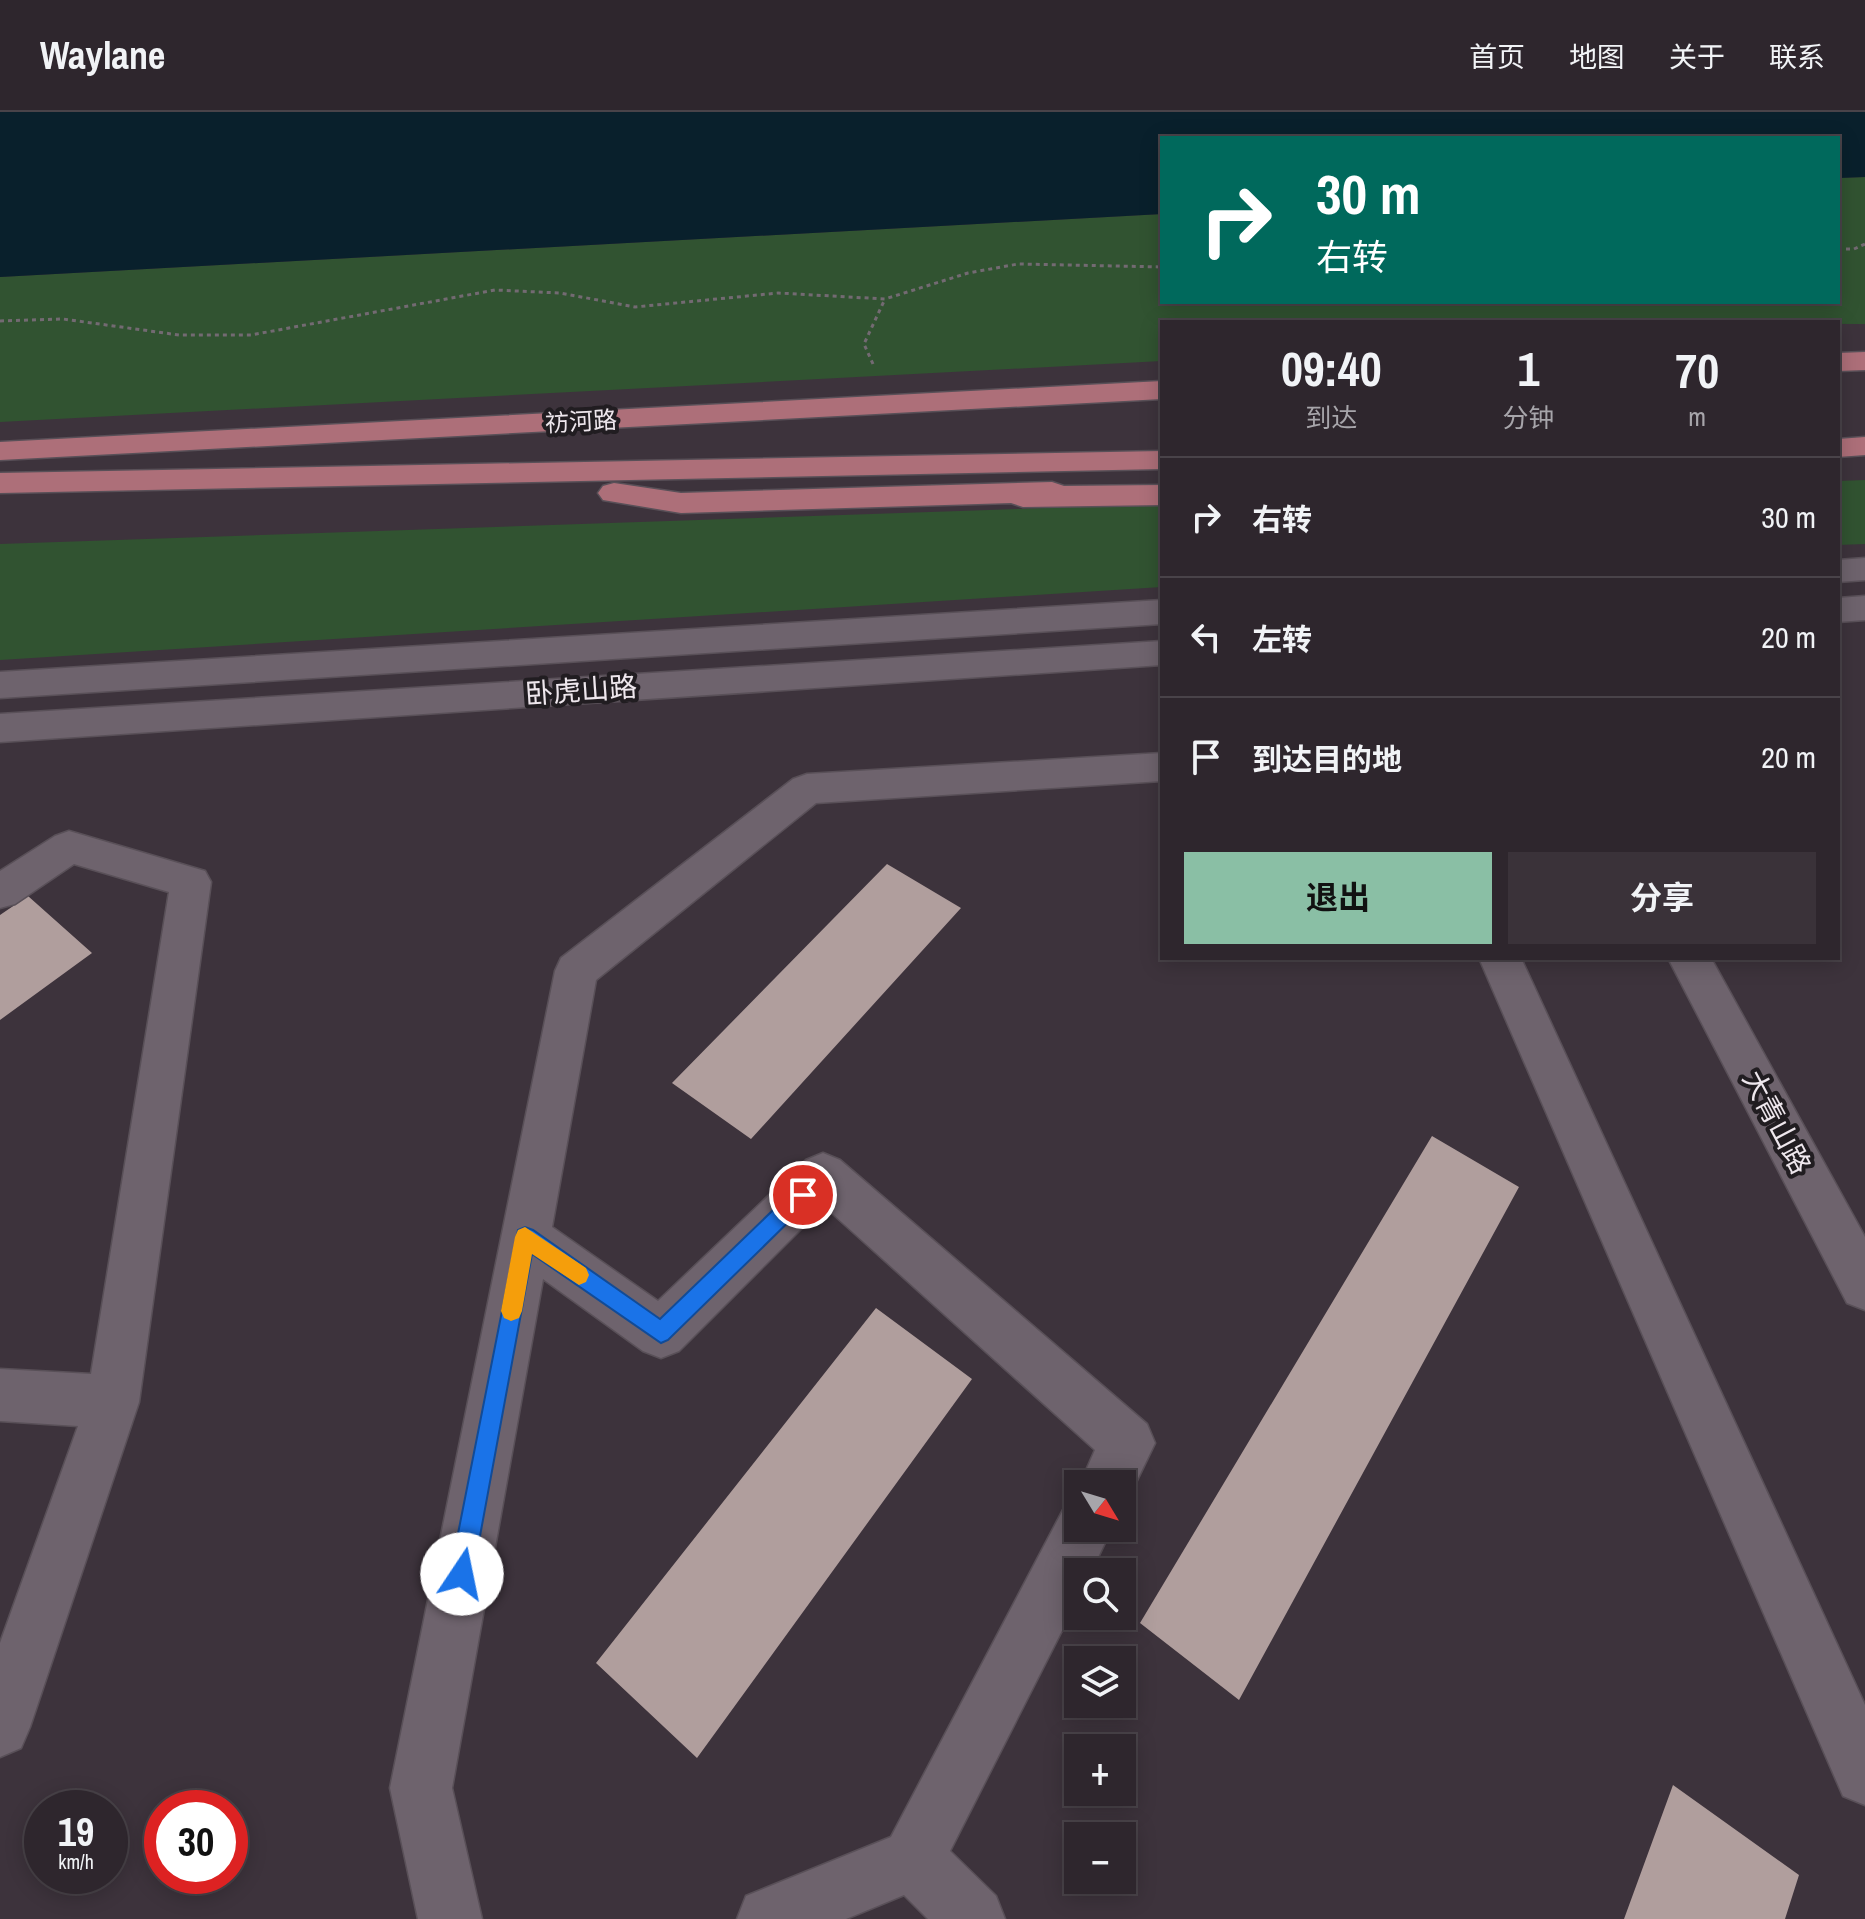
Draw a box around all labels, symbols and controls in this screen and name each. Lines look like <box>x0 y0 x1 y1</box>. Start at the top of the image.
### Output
text: Waylane <box>40 30 165 81</box>
text: 首页 <box>1469 38 1525 76</box>
text: 地图 <box>1569 38 1625 76</box>
text: 关于 <box>1669 38 1725 76</box>
text: 联系 <box>1769 38 1825 76</box>
text: 30 m <box>1316 156 1421 231</box>
icon: right <box>1184 168 1288 272</box>
text: 右转 <box>1316 233 1388 281</box>
text: 09:40 <box>1281 336 1382 401</box>
text: 1 <box>1517 336 1539 401</box>
text: 70 <box>1675 338 1719 403</box>
text: m <box>1688 399 1706 434</box>
text: 到达 <box>1305 400 1357 435</box>
text: 分钟 <box>1502 400 1554 435</box>
street label: 祊河路 <box>544 403 618 439</box>
icon: right <box>1184 495 1228 539</box>
text: 30 m <box>1761 497 1816 537</box>
text: 右转 <box>1252 499 1312 539</box>
icon: left <box>1184 615 1228 659</box>
text: 20 m <box>1761 617 1816 657</box>
text: 左转 <box>1252 619 1312 659</box>
street label: 卧虎山路 <box>524 667 638 713</box>
icon: arrive <box>1184 735 1228 779</box>
text: 20 m <box>1761 737 1816 777</box>
text: 到达目的地 <box>1252 739 1402 779</box>
button: 退出 <box>1184 852 1492 944</box>
button: 分享 <box>1508 852 1816 944</box>
street label: 大青山路 <box>1734 1064 1820 1180</box>
pin <box>769 1161 837 1229</box>
icon: arrive <box>781 1173 825 1217</box>
north arrow <box>1064 1470 1136 1542</box>
map controls <box>1064 1470 1136 1894</box>
position arrow <box>420 1532 504 1616</box>
button: search <box>1064 1558 1136 1630</box>
button: layers <box>1064 1646 1136 1718</box>
button: + <box>1064 1734 1136 1806</box>
speed limit sign: 30 <box>144 1790 248 1894</box>
text: 19 <box>58 1805 94 1858</box>
button: − <box>1064 1822 1136 1894</box>
text: km/h <box>58 1848 94 1875</box>

